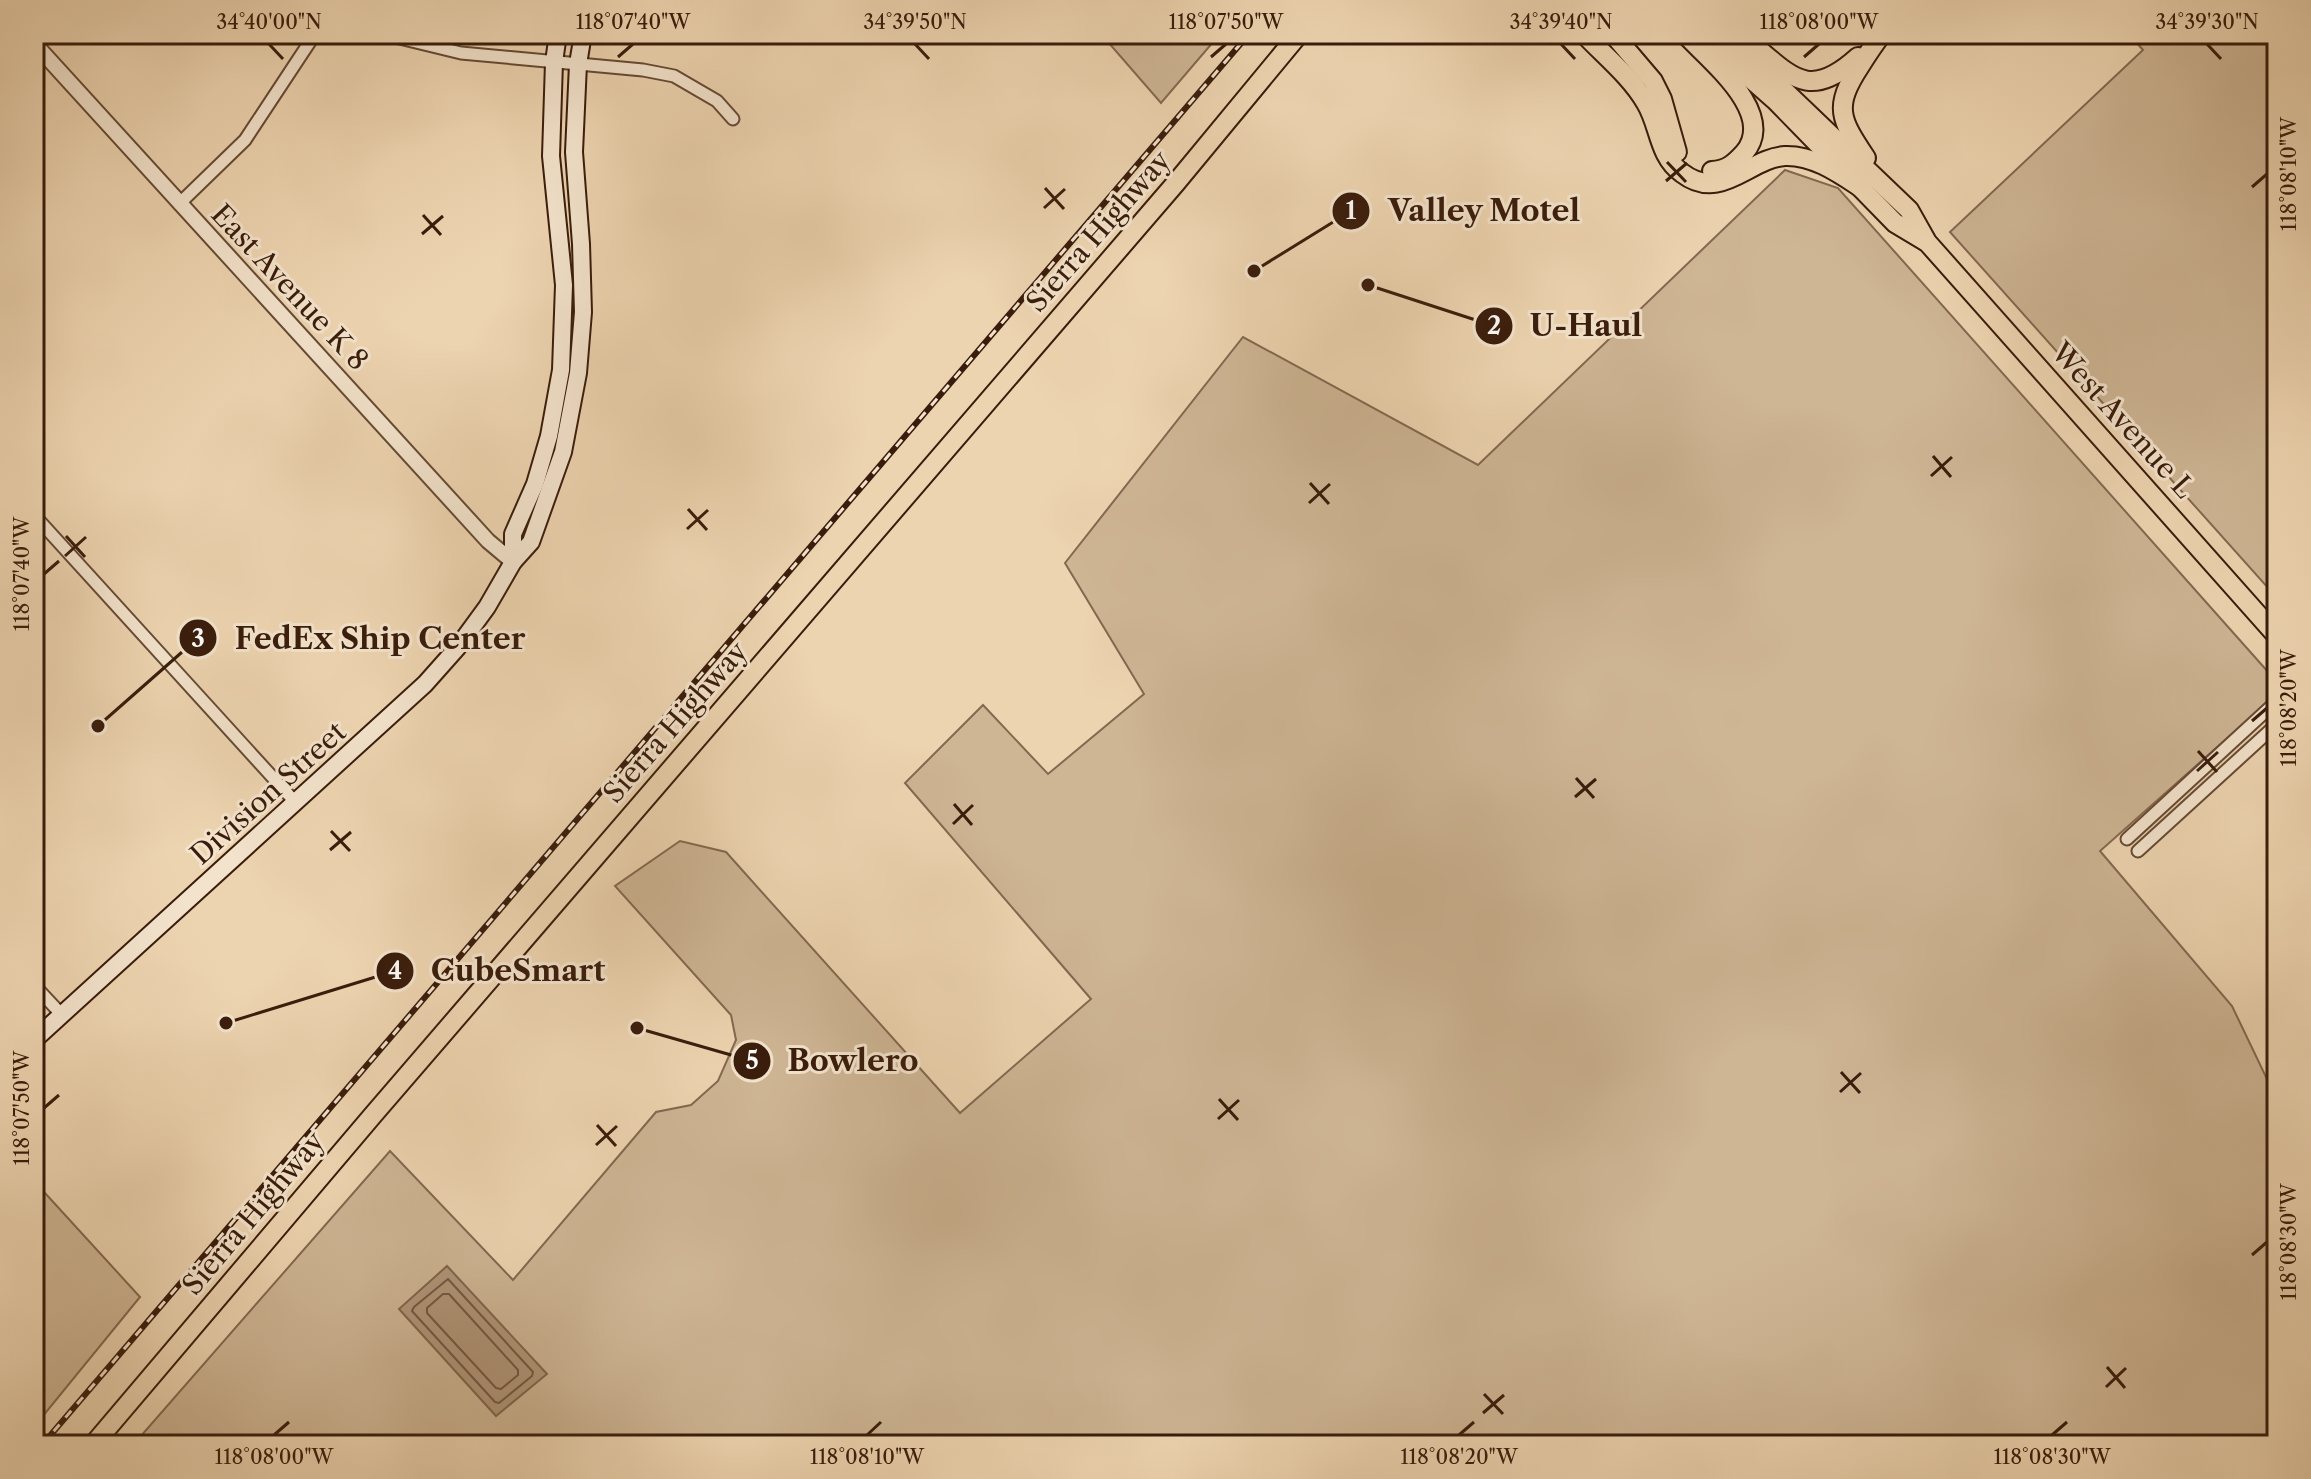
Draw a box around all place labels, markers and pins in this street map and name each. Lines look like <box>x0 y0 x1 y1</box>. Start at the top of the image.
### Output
callout: Valley Motel <box>1331 184 1596 238</box>
callout: U-Haul <box>1474 299 1658 353</box>
callout: FedEx Ship Center <box>178 611 541 665</box>
callout: CubeSmart <box>375 944 621 998</box>
callout: Bowlero <box>732 1034 935 1088</box>

